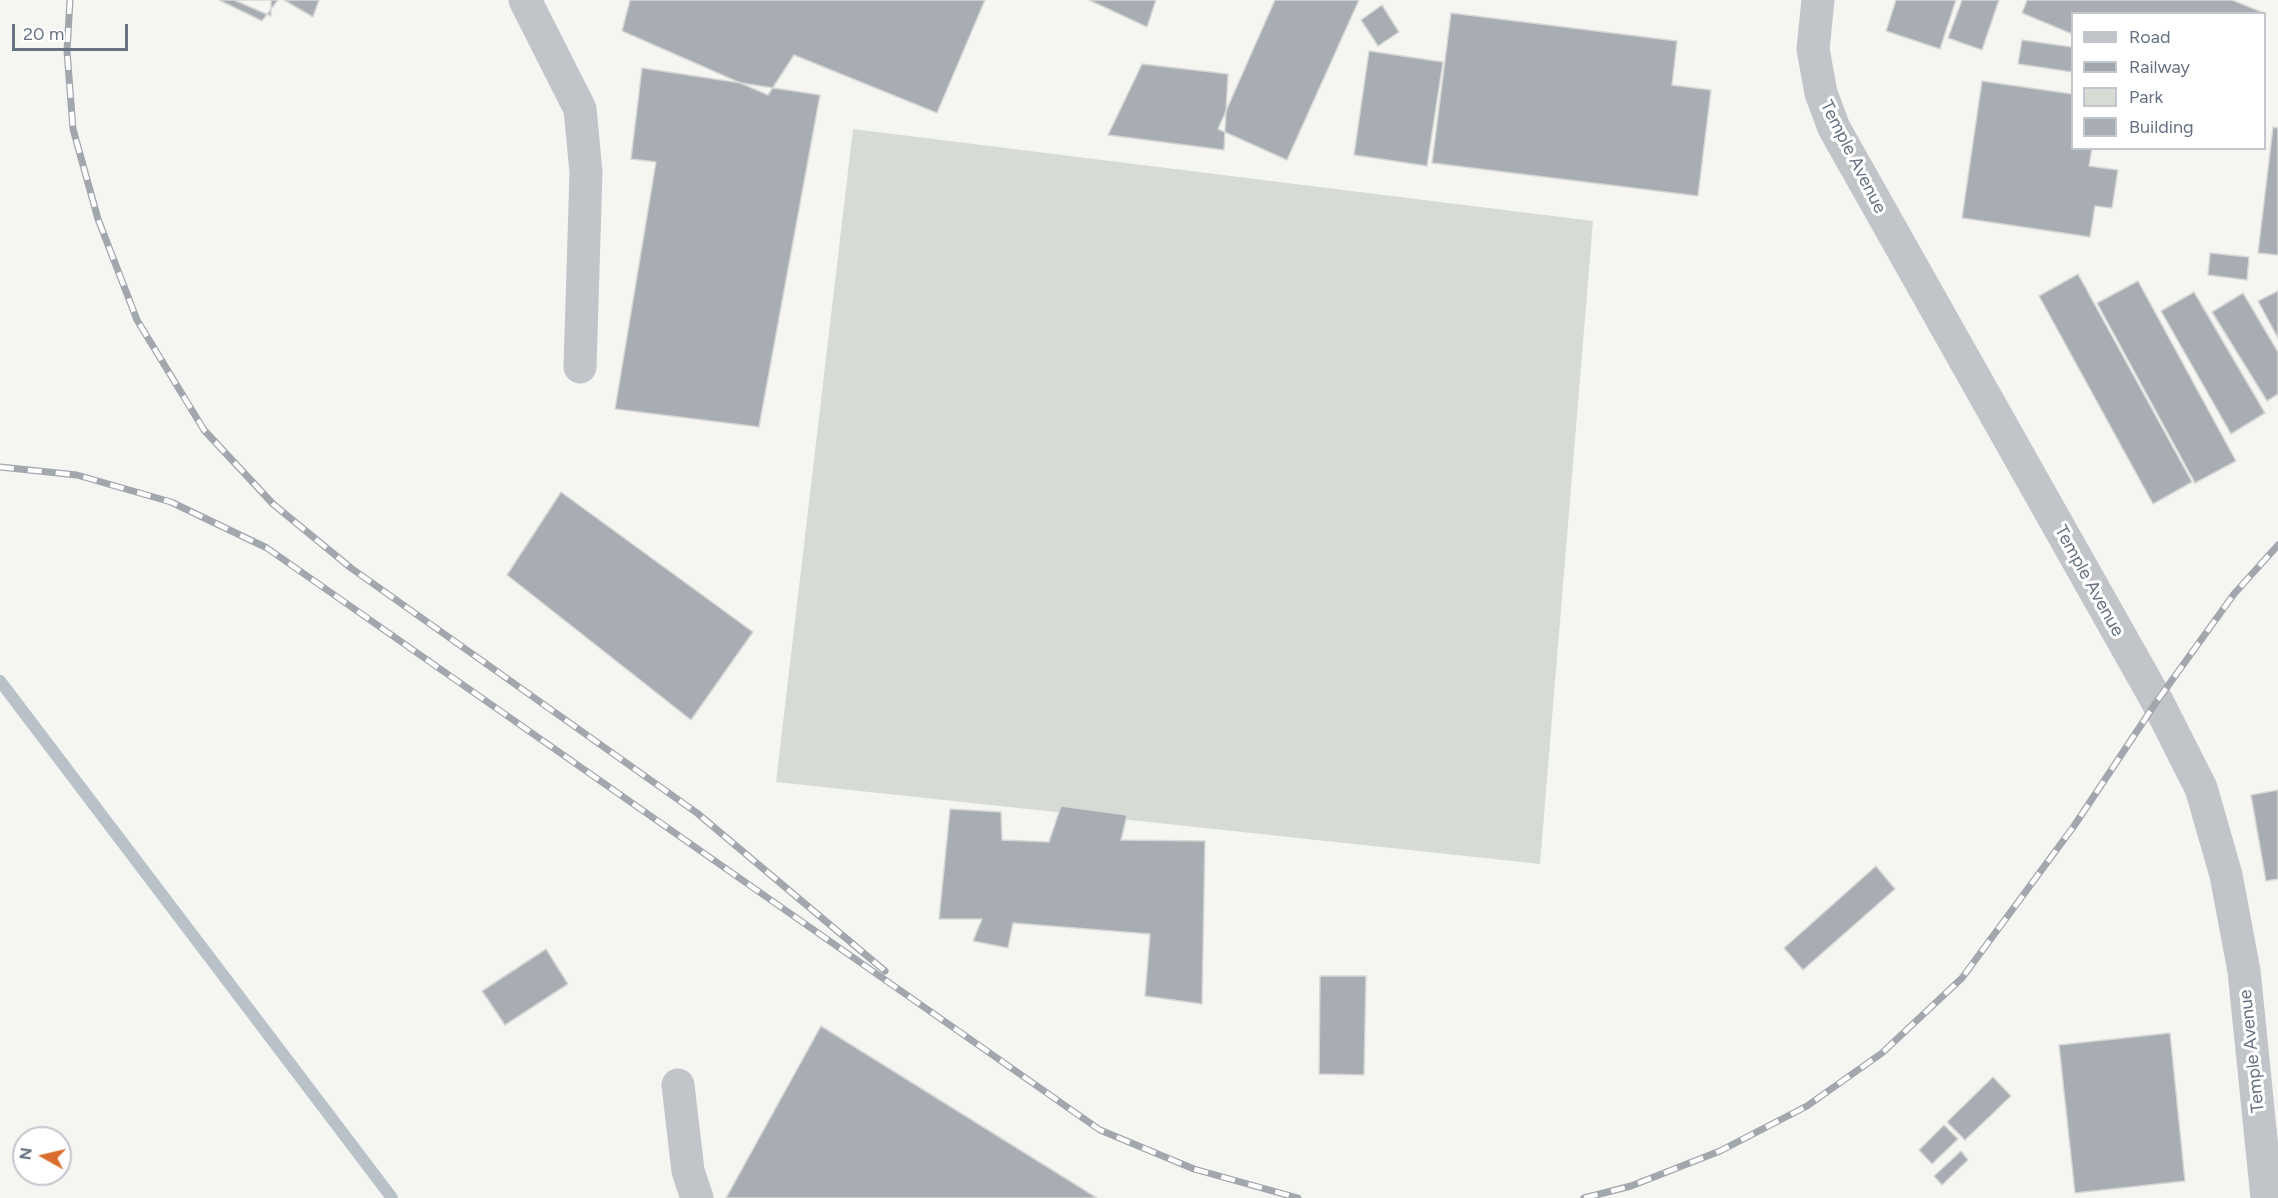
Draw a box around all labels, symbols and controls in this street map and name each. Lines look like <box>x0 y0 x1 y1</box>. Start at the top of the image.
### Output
scale bar <box>15 12 130 50</box>
legend <box>2071 12 2266 150</box>
text: 20 m <box>23 23 64 45</box>
text: Road <box>2129 26 2170 48</box>
text: Railway <box>2129 56 2190 78</box>
text: Park <box>2129 86 2163 108</box>
street label: Temple Avenue <box>1815 97 1891 217</box>
text: Building <box>2129 116 2194 138</box>
street label: Temple Avenue <box>2050 522 2128 640</box>
street label: Temple Avenue <box>2235 988 2269 1114</box>
north arrow <box>12 1126 72 1186</box>
text: N <box>15 1146 36 1161</box>

